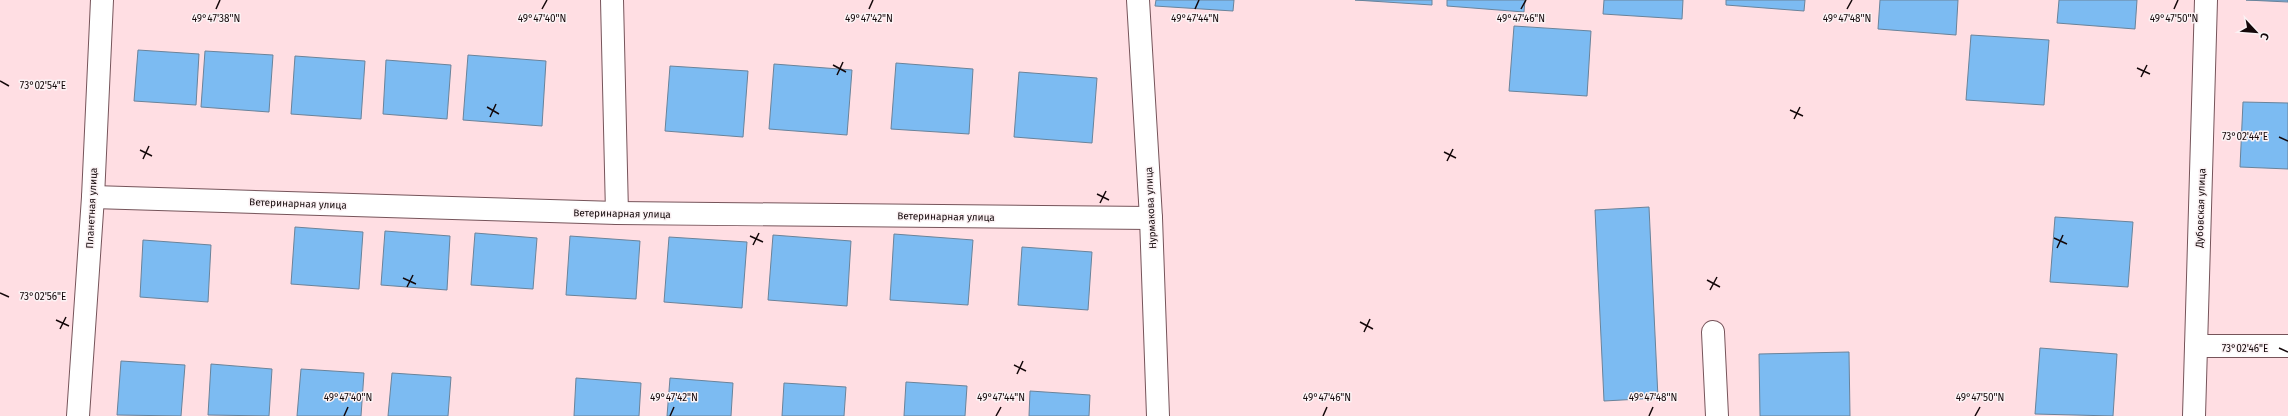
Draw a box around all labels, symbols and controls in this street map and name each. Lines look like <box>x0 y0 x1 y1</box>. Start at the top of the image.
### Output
north arrow <box>2236 12 2276 52</box>
text: 49°47'38"N <box>192 13 240 25</box>
text: 49°47'40"N <box>518 13 566 25</box>
text: 49°47'42"N <box>845 13 893 25</box>
text: 49°47'44"N <box>1171 13 1219 25</box>
text: 49°47'46"N <box>1497 13 1545 25</box>
text: 49°47'48"N <box>1823 13 1871 25</box>
text: 49°47'50"N <box>2150 13 2198 25</box>
text: С <box>2257 30 2272 42</box>
text: 73°02'54"E <box>20 80 66 92</box>
text: 73°02'44"E <box>2222 131 2268 143</box>
street label: Планетная улица <box>84 167 100 249</box>
street label: Нурмакова улица <box>1143 167 1159 249</box>
street label: Дубовская улица <box>2194 168 2208 249</box>
street label: Ветеринарная улица <box>249 196 347 212</box>
street label: Ветеринарная улица <box>573 207 671 221</box>
street label: Ветеринарная улица <box>897 210 995 224</box>
text: 73°02'56"E <box>20 291 66 303</box>
text: 73°02'46"E <box>2222 343 2268 355</box>
text: 49°47'40"N <box>324 392 372 404</box>
text: 49°47'42"N <box>650 392 698 404</box>
text: 49°47'44"N <box>977 392 1025 404</box>
text: 49°47'46"N <box>1303 392 1351 404</box>
text: 49°47'48"N <box>1629 392 1677 404</box>
text: 49°47'50"N <box>1956 392 2004 404</box>

